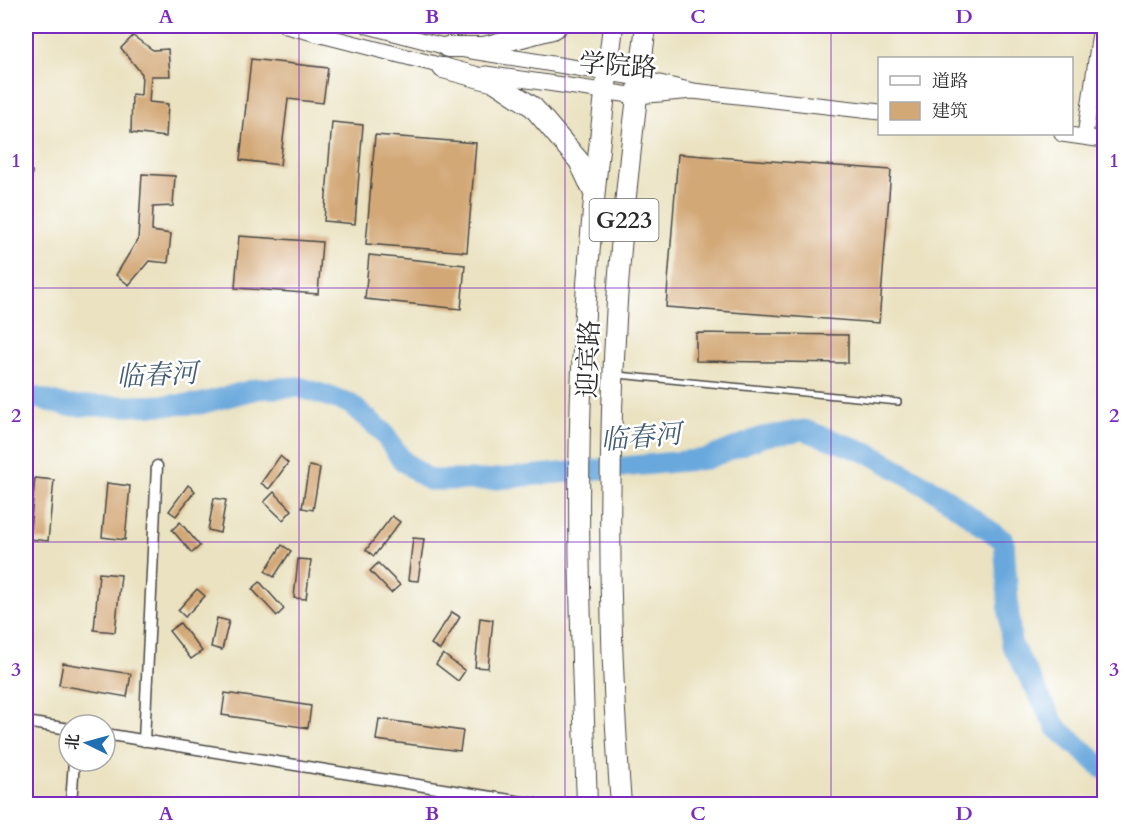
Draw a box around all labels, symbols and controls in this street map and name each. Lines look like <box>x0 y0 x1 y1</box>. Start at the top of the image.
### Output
text: A <box>158 3 174 30</box>
text: B <box>425 3 439 30</box>
text: C <box>690 3 706 30</box>
text: D <box>955 3 973 30</box>
street label: 学院路 <box>578 45 658 86</box>
legend <box>878 57 1073 135</box>
text: 道路 <box>932 69 968 94</box>
text: 建筑 <box>932 99 968 124</box>
text: 1 <box>11 147 21 174</box>
text: 1 <box>1109 147 1119 174</box>
road number: G223 <box>590 199 658 241</box>
street label: 迎宾路 <box>570 319 607 399</box>
water label: 临春河 <box>116 355 203 396</box>
text: 2 <box>11 402 21 429</box>
text: 2 <box>1109 402 1119 429</box>
water label: 临春河 <box>599 415 688 459</box>
text: 3 <box>11 656 21 683</box>
text: 3 <box>1109 656 1119 683</box>
north arrow <box>57 713 117 773</box>
text: 北 <box>61 733 85 751</box>
text: A <box>158 800 174 827</box>
text: B <box>425 800 439 827</box>
text: C <box>690 800 706 827</box>
text: D <box>955 800 973 827</box>

